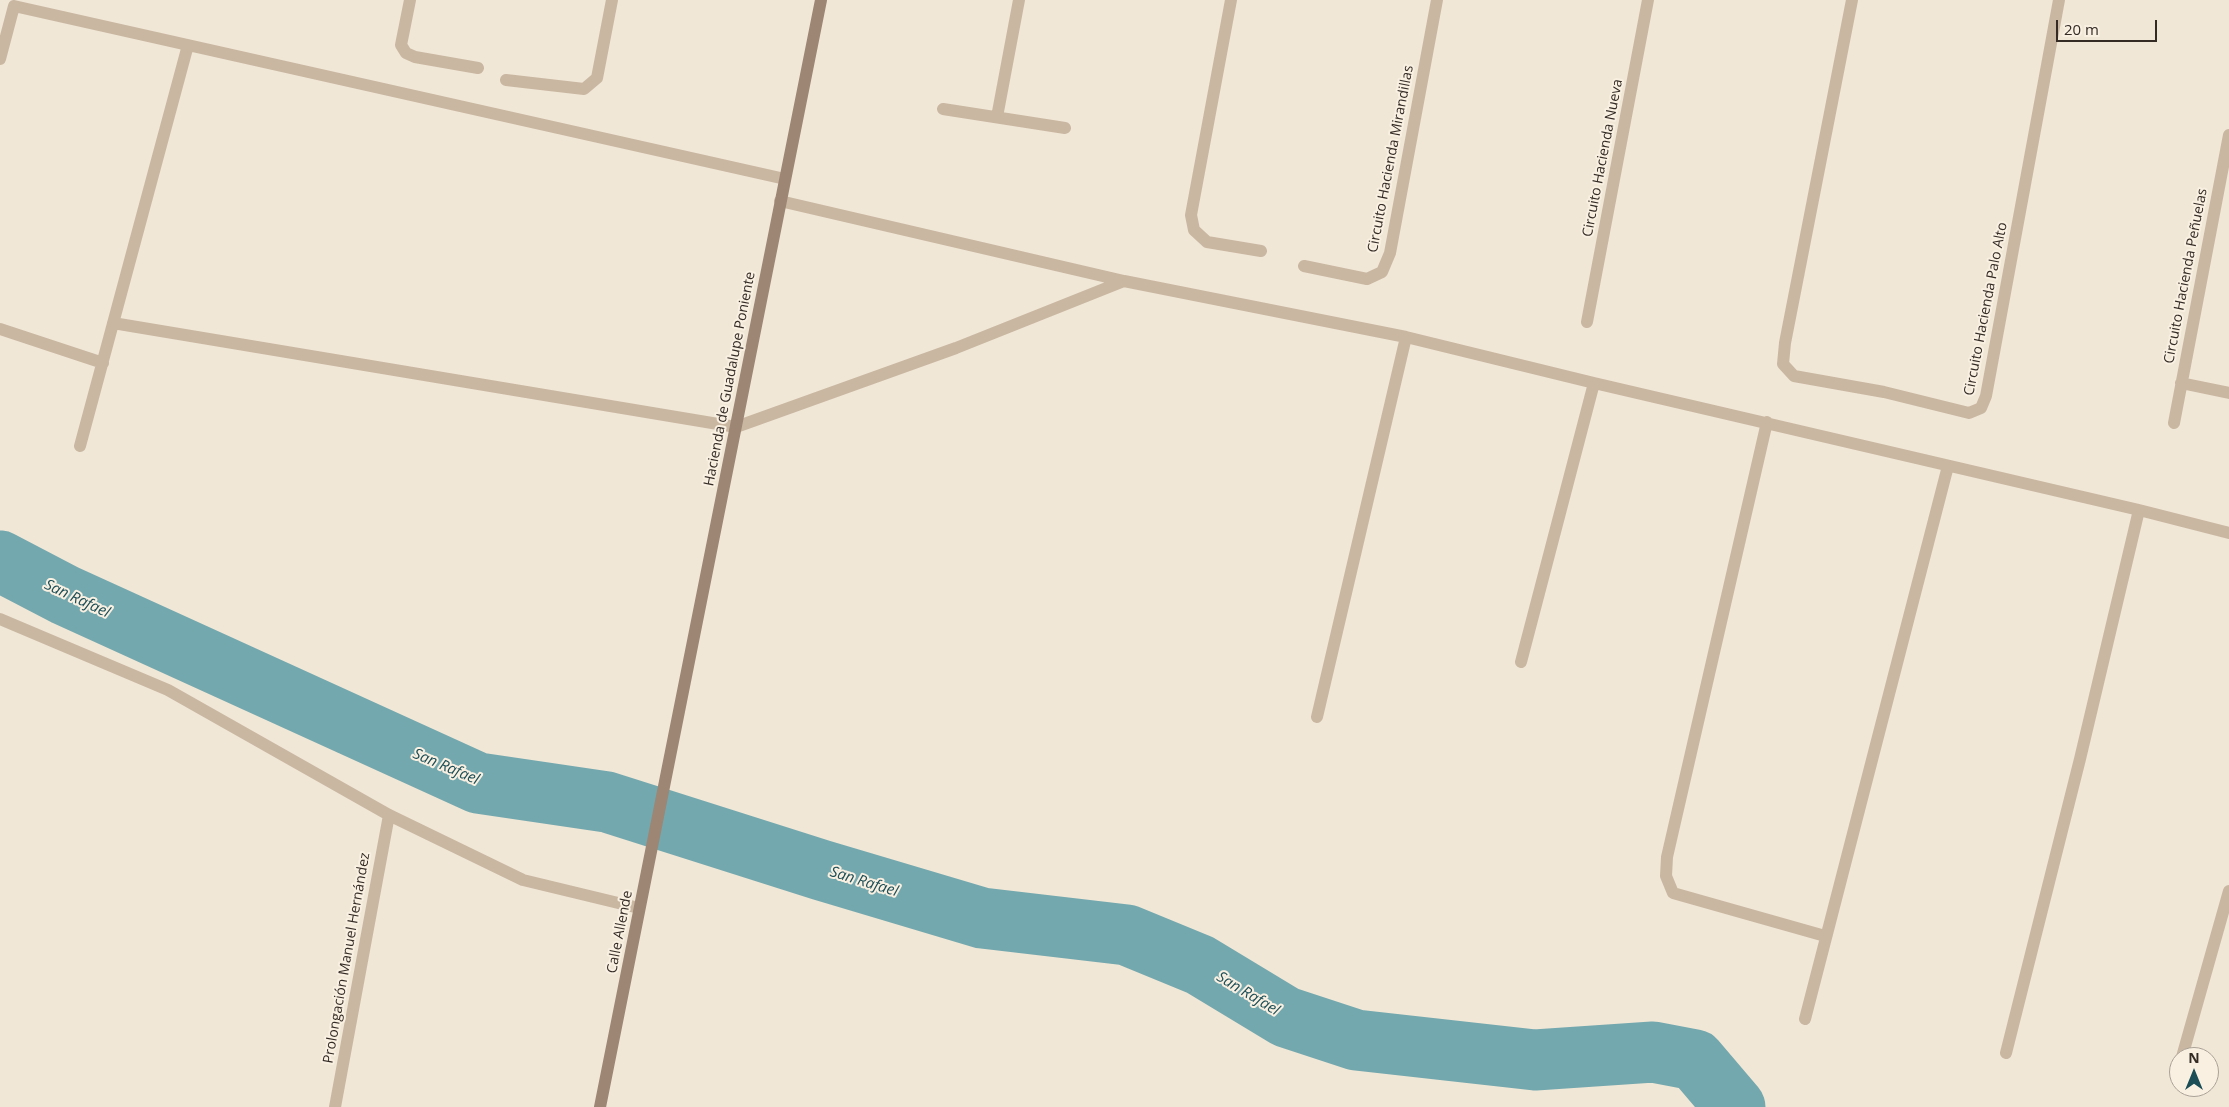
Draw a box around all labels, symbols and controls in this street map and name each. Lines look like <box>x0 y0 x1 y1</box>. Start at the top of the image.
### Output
scale bar <box>2059 10 2160 42</box>
text: 20 m <box>2064 19 2099 39</box>
street label: Circuito Hacienda Mirandillas <box>1365 64 1417 254</box>
street label: Circuito Hacienda Nueva <box>1579 78 1627 238</box>
street label: Circuito Hacienda Peñuelas <box>2161 187 2211 365</box>
street label: Circuito Hacienda Palo Alto <box>1961 221 2011 397</box>
street label: Hacienda de Guadalupe Poniente <box>701 270 759 488</box>
water label: San Rafael <box>41 576 113 622</box>
water label: San Rafael <box>410 745 482 789</box>
street label: Prolongación Manuel Hernández <box>320 851 374 1065</box>
water label: San Rafael <box>828 863 900 901</box>
street label: Calle Allende <box>604 889 636 975</box>
water label: San Rafael <box>1213 968 1283 1020</box>
north arrow <box>2169 1047 2219 1097</box>
text: N <box>2188 1048 2200 1067</box>

